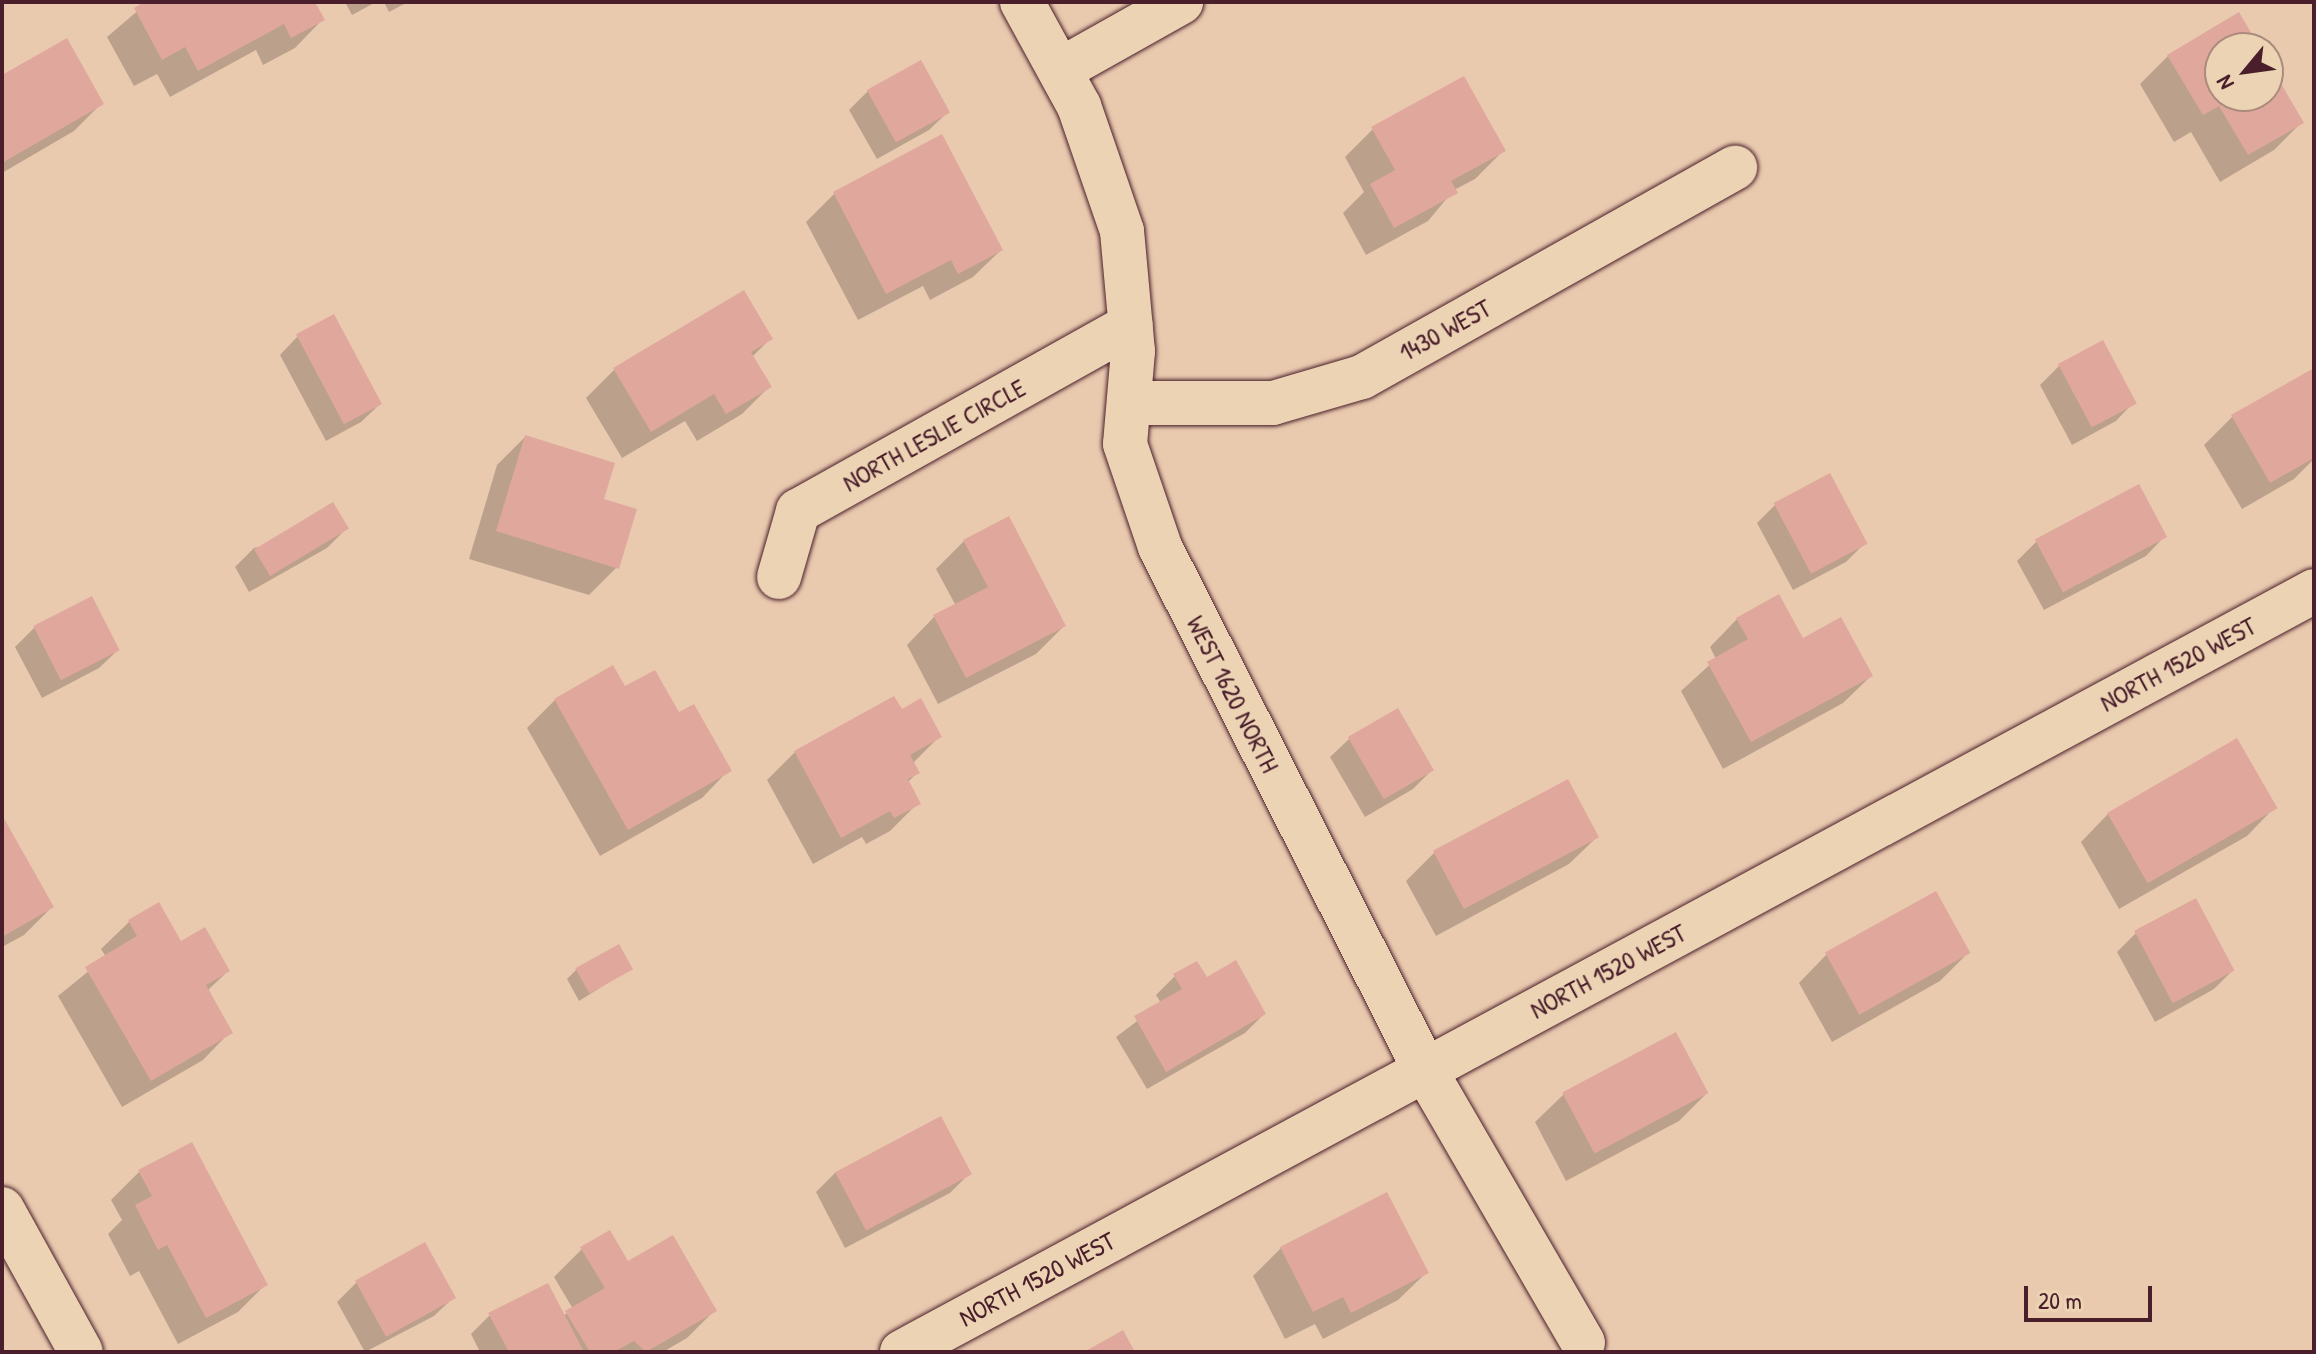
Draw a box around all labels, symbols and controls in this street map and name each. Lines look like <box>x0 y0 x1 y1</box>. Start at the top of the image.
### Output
north arrow <box>2204 32 2284 112</box>
text: N <box>2209 70 2241 95</box>
street label: 1430 WEST <box>1394 292 1496 368</box>
street label: NORTH LESLIE CIRCLE <box>837 372 1031 498</box>
street label: WEST 1620 NORTH <box>1180 610 1286 778</box>
street label: NORTH 1520 WEST <box>2095 610 2261 718</box>
street label: NORTH 1520 WEST <box>1525 917 1691 1025</box>
street label: NORTH 1520 WEST <box>954 1225 1120 1333</box>
scale bar <box>2028 1270 2156 1320</box>
text: 20 m <box>2038 1284 2082 1316</box>

